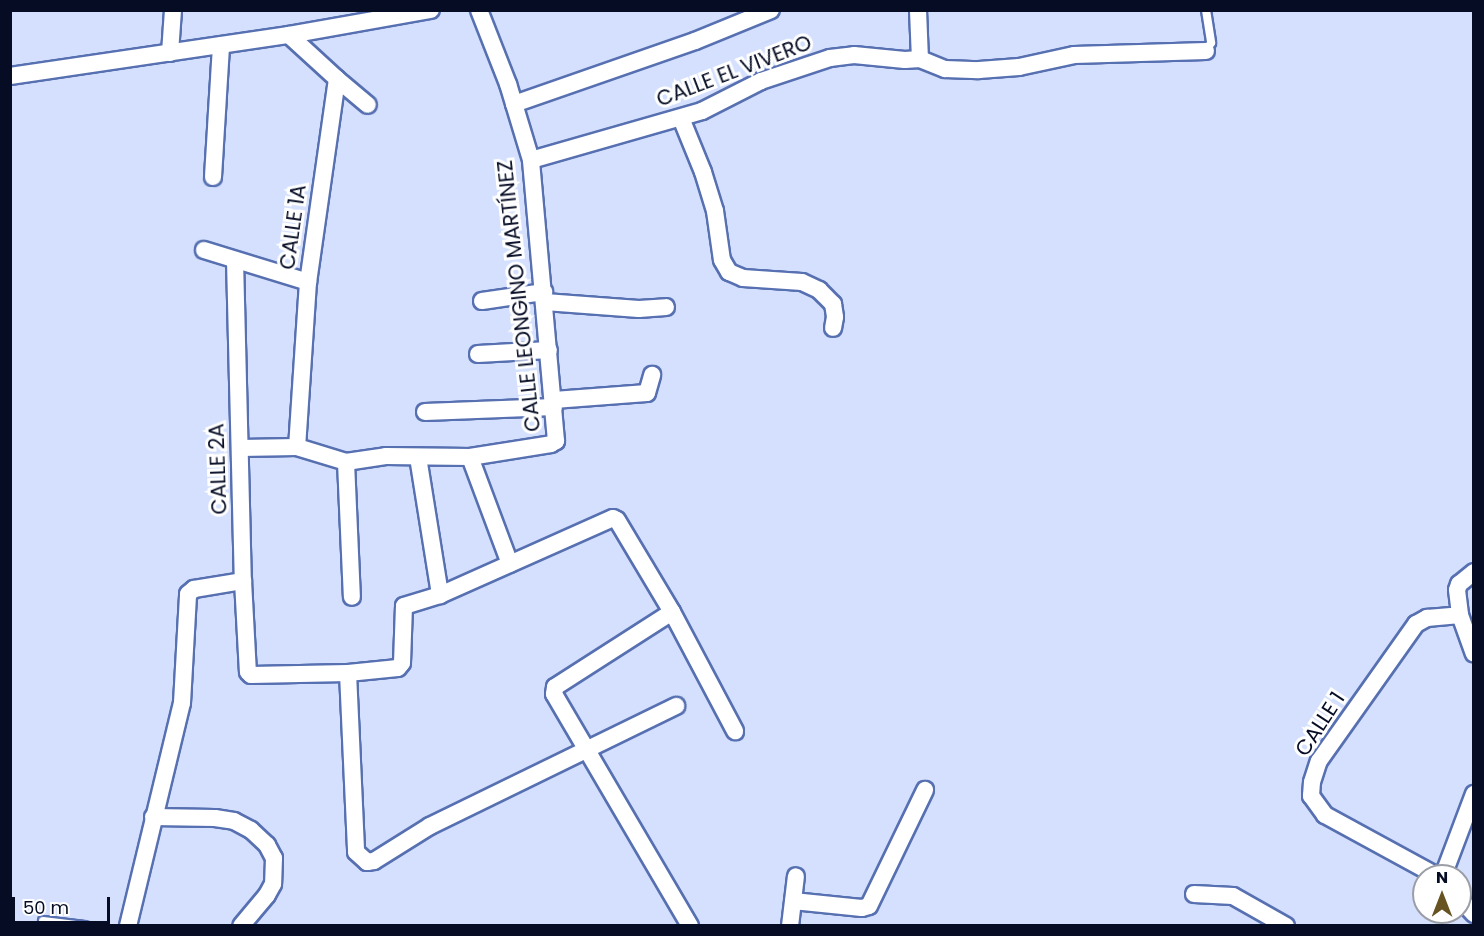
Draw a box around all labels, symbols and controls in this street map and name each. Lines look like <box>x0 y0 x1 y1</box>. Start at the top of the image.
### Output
street label: CALLE EL VIVERO <box>653 30 815 112</box>
street label: CALLE LEONGINO MARTÍNEZ <box>492 159 546 433</box>
street label: CALLE 1A <box>275 183 311 271</box>
street label: CALLE 2A <box>204 423 232 515</box>
street label: CALLE 1 <box>1290 687 1350 761</box>
north arrow <box>1412 864 1472 924</box>
text: N <box>1436 866 1448 889</box>
scale bar <box>15 885 112 923</box>
text: 50 m <box>23 895 69 920</box>

